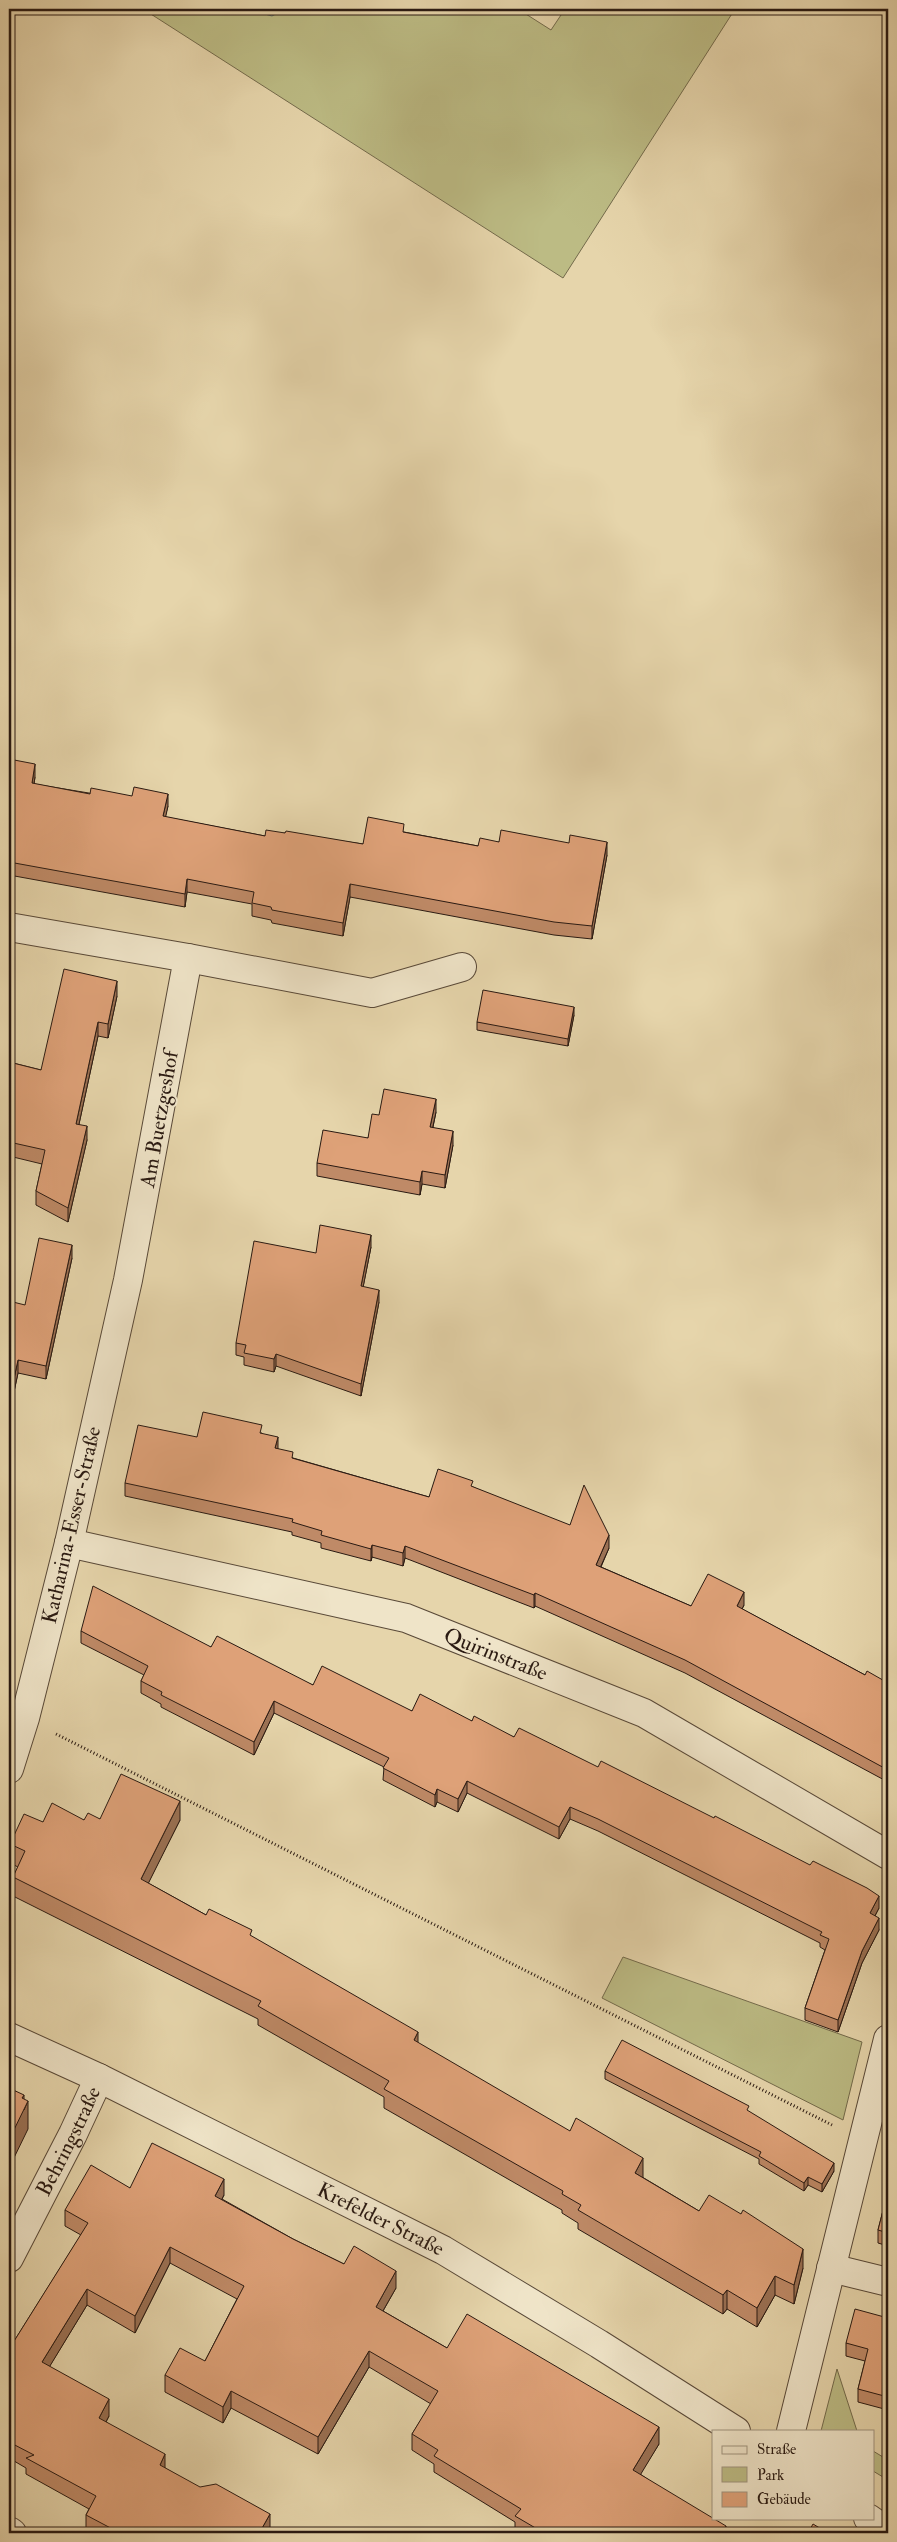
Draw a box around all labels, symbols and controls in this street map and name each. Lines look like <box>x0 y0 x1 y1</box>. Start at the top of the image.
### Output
street label: Am Buetzgeshof <box>134 1045 185 1191</box>
street label: Katharina-Esser-Straße <box>36 1424 107 1626</box>
street label: Quirinstraße <box>440 1622 552 1687</box>
street label: Behringstraße <box>30 2082 107 2201</box>
street label: Krefelder Straße <box>313 2176 449 2263</box>
legend <box>712 2430 874 2520</box>
text: Straße <box>757 2440 796 2459</box>
text: Park <box>757 2466 784 2485</box>
text: Gebäude <box>757 2490 811 2509</box>

